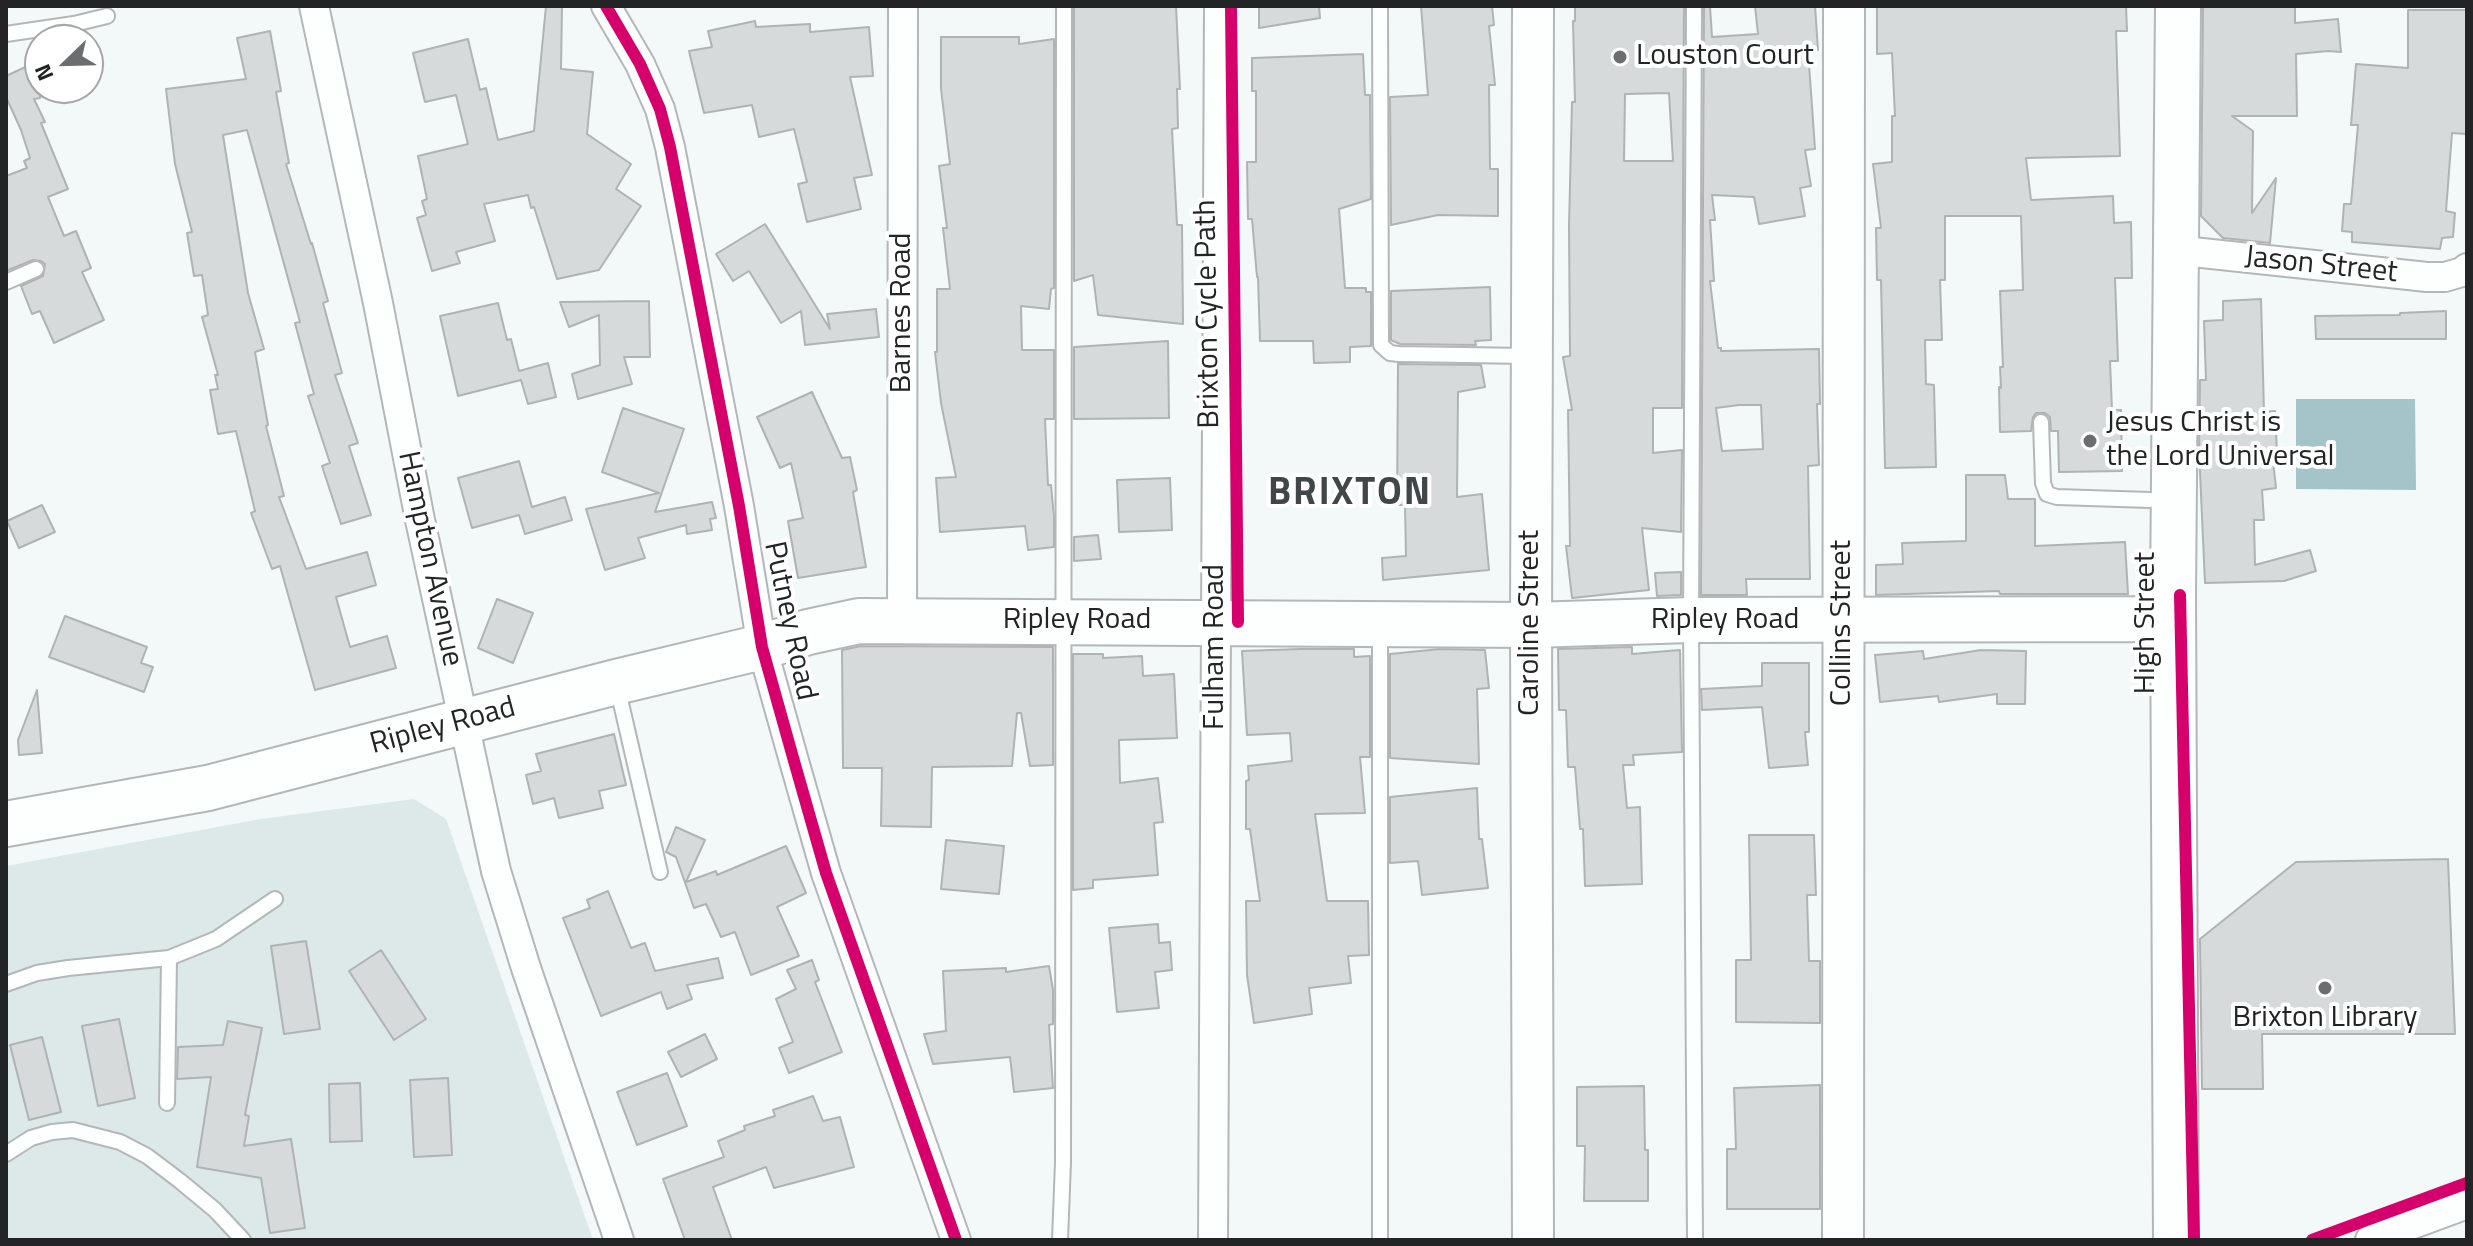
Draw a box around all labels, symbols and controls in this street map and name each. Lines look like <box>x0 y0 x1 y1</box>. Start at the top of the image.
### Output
north arrow <box>24 24 104 104</box>
place label: Louston Court <box>1636 39 1814 75</box>
marker: Louston Court <box>1611 48 1629 66</box>
text: N <box>25 59 62 86</box>
street label: Brixton Cycle Path <box>1189 199 1229 429</box>
street label: Barnes Road <box>885 233 921 393</box>
street label: Jason Street <box>2243 240 2399 292</box>
place label: Jesus Christ is the Lord Universal <box>2106 406 2335 476</box>
marker: Jesus Christ is the Lord Universal <box>2081 432 2099 450</box>
street label: Hampton Avenue <box>389 448 469 670</box>
district label: BRIXTON <box>1268 472 1432 518</box>
street label: Caroline Street <box>1513 530 1549 716</box>
street label: Putney Road <box>755 538 823 704</box>
street label: Collins Street <box>1825 540 1861 706</box>
street label: High Street <box>2129 552 2165 694</box>
street label: Fulham Road <box>1198 564 1234 730</box>
street label: Ripley Road <box>1003 603 1151 639</box>
street label: Ripley Road <box>1651 603 1799 639</box>
street label: Ripley Road <box>367 690 519 764</box>
marker: Brixton Library <box>2316 979 2334 997</box>
place label: Brixton Library <box>2232 1001 2418 1037</box>

